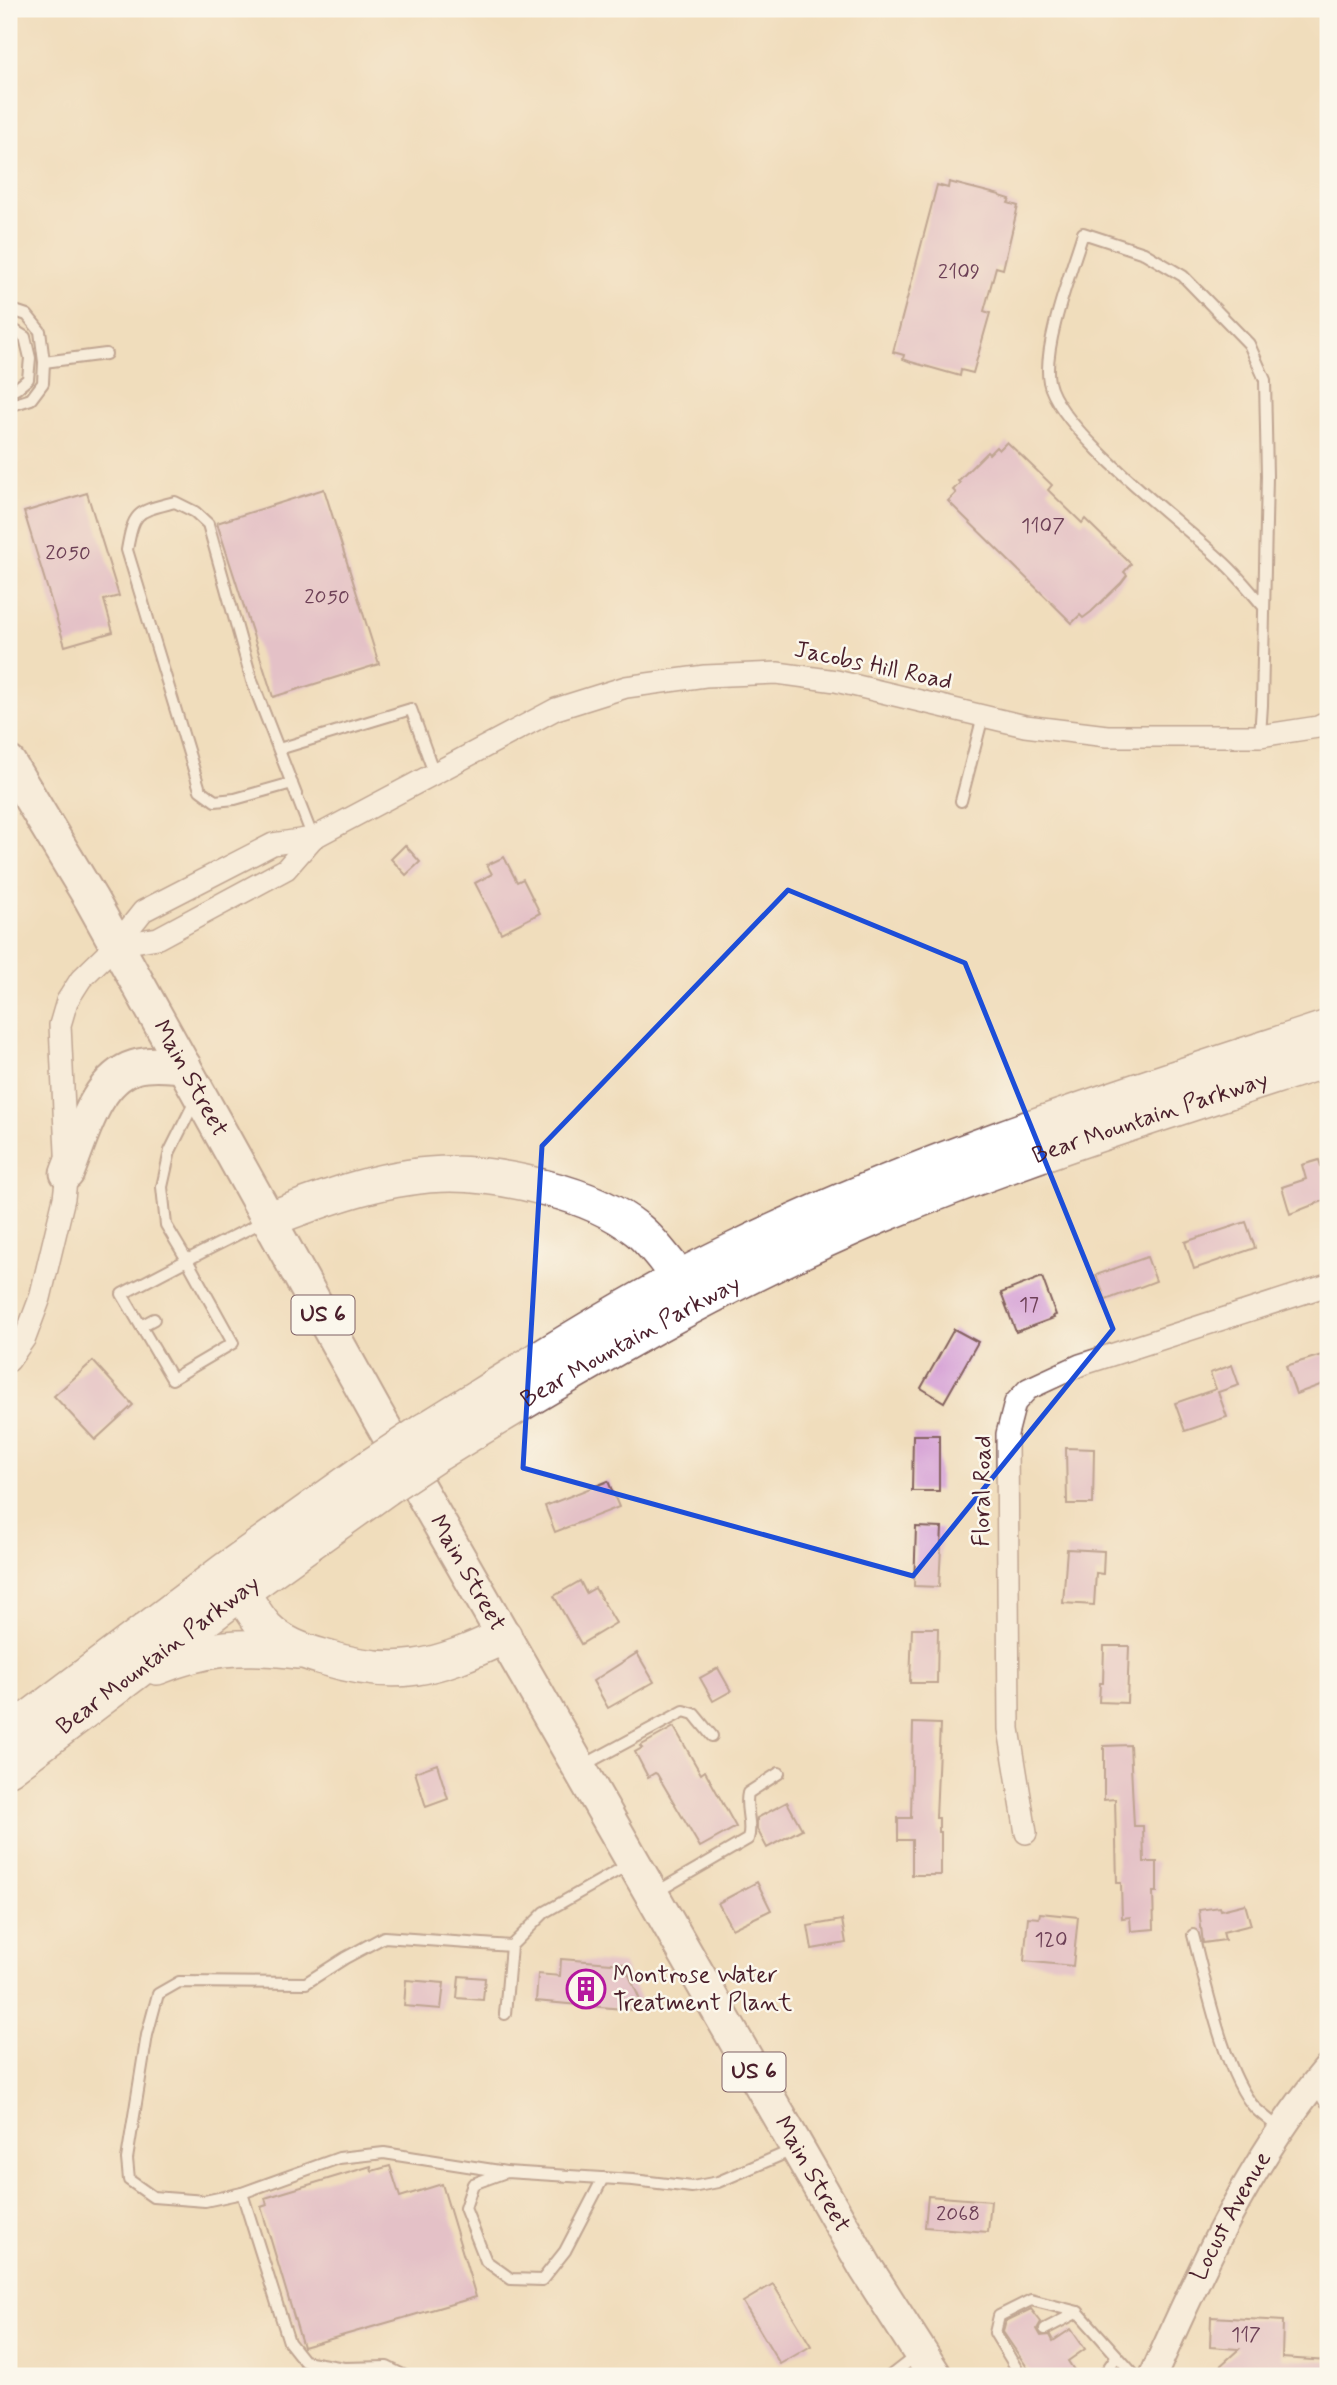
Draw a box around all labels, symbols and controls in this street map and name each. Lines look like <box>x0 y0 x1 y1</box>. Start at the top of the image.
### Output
house number: 2109 <box>938 258 980 286</box>
house number: 1107 <box>1021 512 1065 540</box>
house number: 2050 <box>45 539 91 567</box>
house number: 2050 <box>304 583 350 611</box>
street label: Jacobs Hill Road <box>791 634 955 698</box>
street label: Main Street <box>146 1015 235 1142</box>
street label: Bear Mountain Parkway <box>1028 1064 1272 1171</box>
street label: Bear Mountain Parkway <box>515 1268 746 1415</box>
house number: 17 <box>1019 1291 1039 1319</box>
road number: US 6 <box>292 1296 354 1334</box>
street label: Floral Road <box>967 1435 999 1547</box>
street label: Main Street <box>422 1509 513 1637</box>
street label: Bear Mountain Parkway <box>50 1568 266 1742</box>
house number: 120 <box>1034 1926 1068 1954</box>
place label: Montrose Water Treatment Plant <box>613 1960 792 2019</box>
building icon: Montrose Water Treatment Plant <box>565 1968 607 2010</box>
road number: US 6 <box>722 2052 786 2092</box>
street label: Main Street <box>767 2111 858 2238</box>
street label: Locust Avenue <box>1183 2145 1279 2286</box>
house number: 2068 <box>936 2200 980 2228</box>
house number: 117 <box>1231 2321 1261 2349</box>

